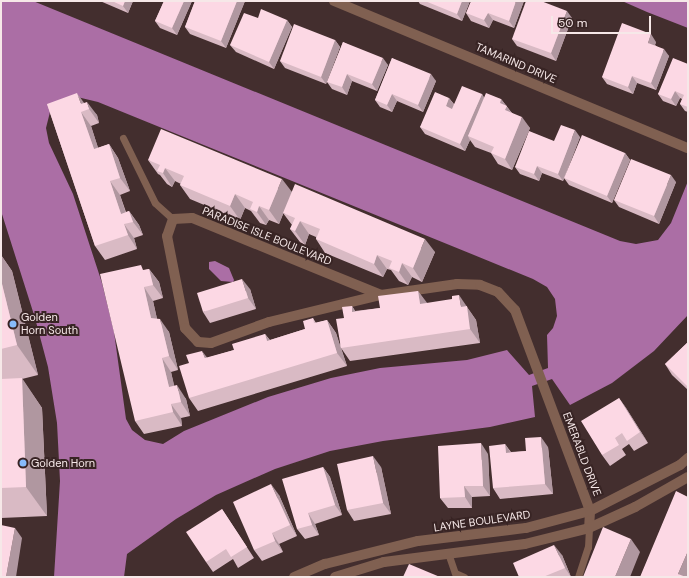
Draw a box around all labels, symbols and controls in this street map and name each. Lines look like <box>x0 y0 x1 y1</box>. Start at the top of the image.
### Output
scale bar <box>553 8 653 34</box>
text: 50 m <box>558 15 587 31</box>
street label: TAMARIND DRIVE <box>474 40 558 86</box>
street label: PARADISE ISLE BOULEVARD <box>200 204 334 268</box>
place label: Golden Horn South <box>21 311 78 337</box>
marker: Golden Horn South <box>8 319 18 329</box>
street label: EMERABLD DRIVE <box>560 410 604 498</box>
place label: Golden Horn <box>31 456 95 470</box>
marker: Golden Horn <box>18 458 28 468</box>
street label: LAYNE BOULEVARD <box>433 508 531 534</box>

